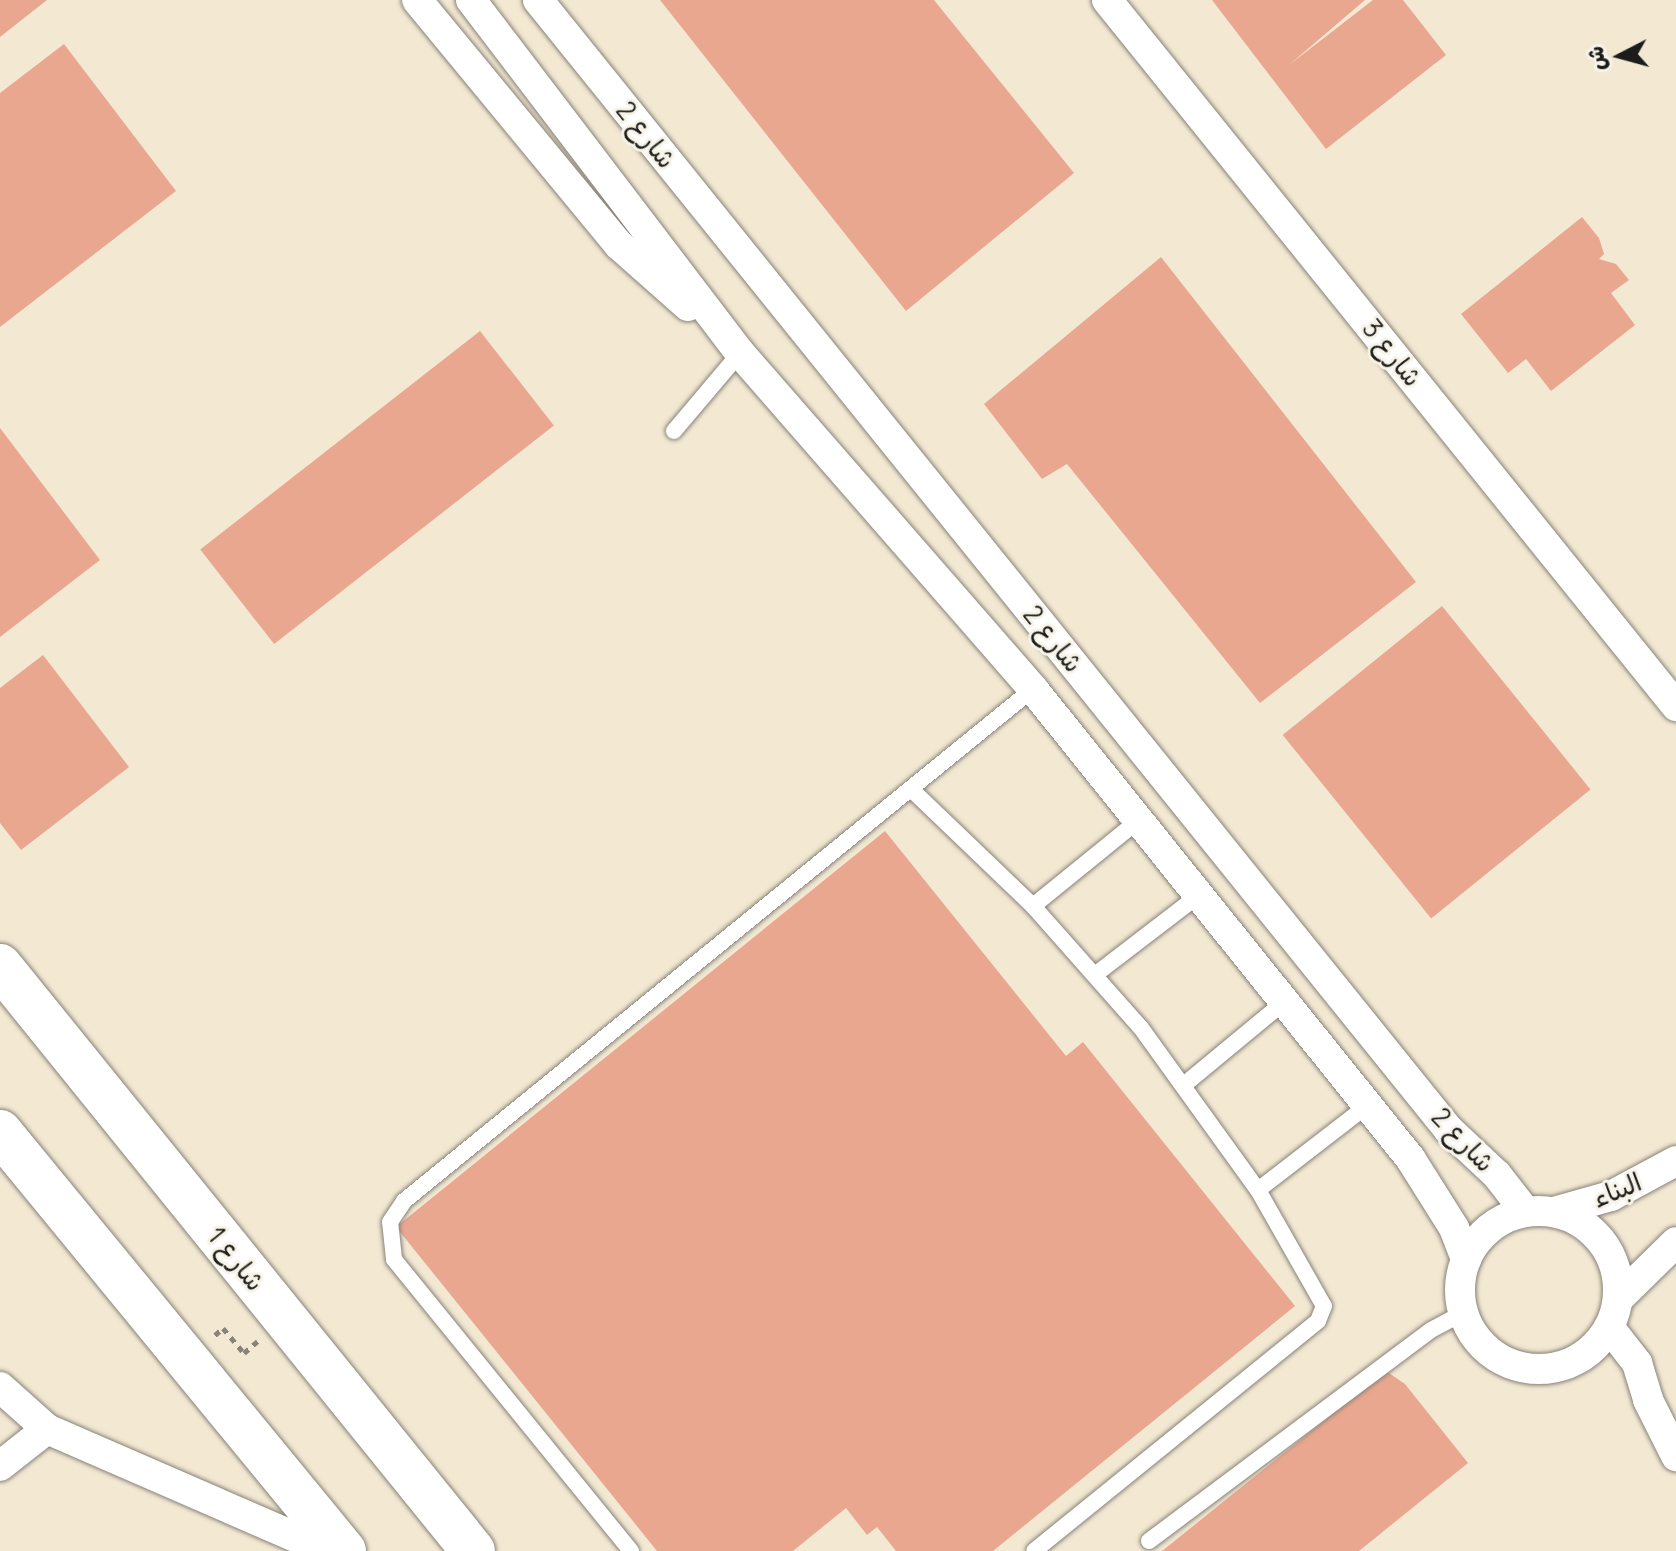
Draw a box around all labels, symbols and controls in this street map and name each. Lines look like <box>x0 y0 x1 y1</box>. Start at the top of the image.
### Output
north arrow <box>1580 16 1660 96</box>
text: ش <box>1581 45 1611 72</box>
street label: شارع 2 <box>610 95 682 175</box>
street label: شارع 3 <box>1356 313 1428 393</box>
street label: شارع 2 <box>1017 599 1089 679</box>
street label: شارع 2 <box>1425 1102 1501 1178</box>
street label: البناء <box>1588 1166 1646 1214</box>
street label: شارع 1 <box>201 1221 271 1297</box>

